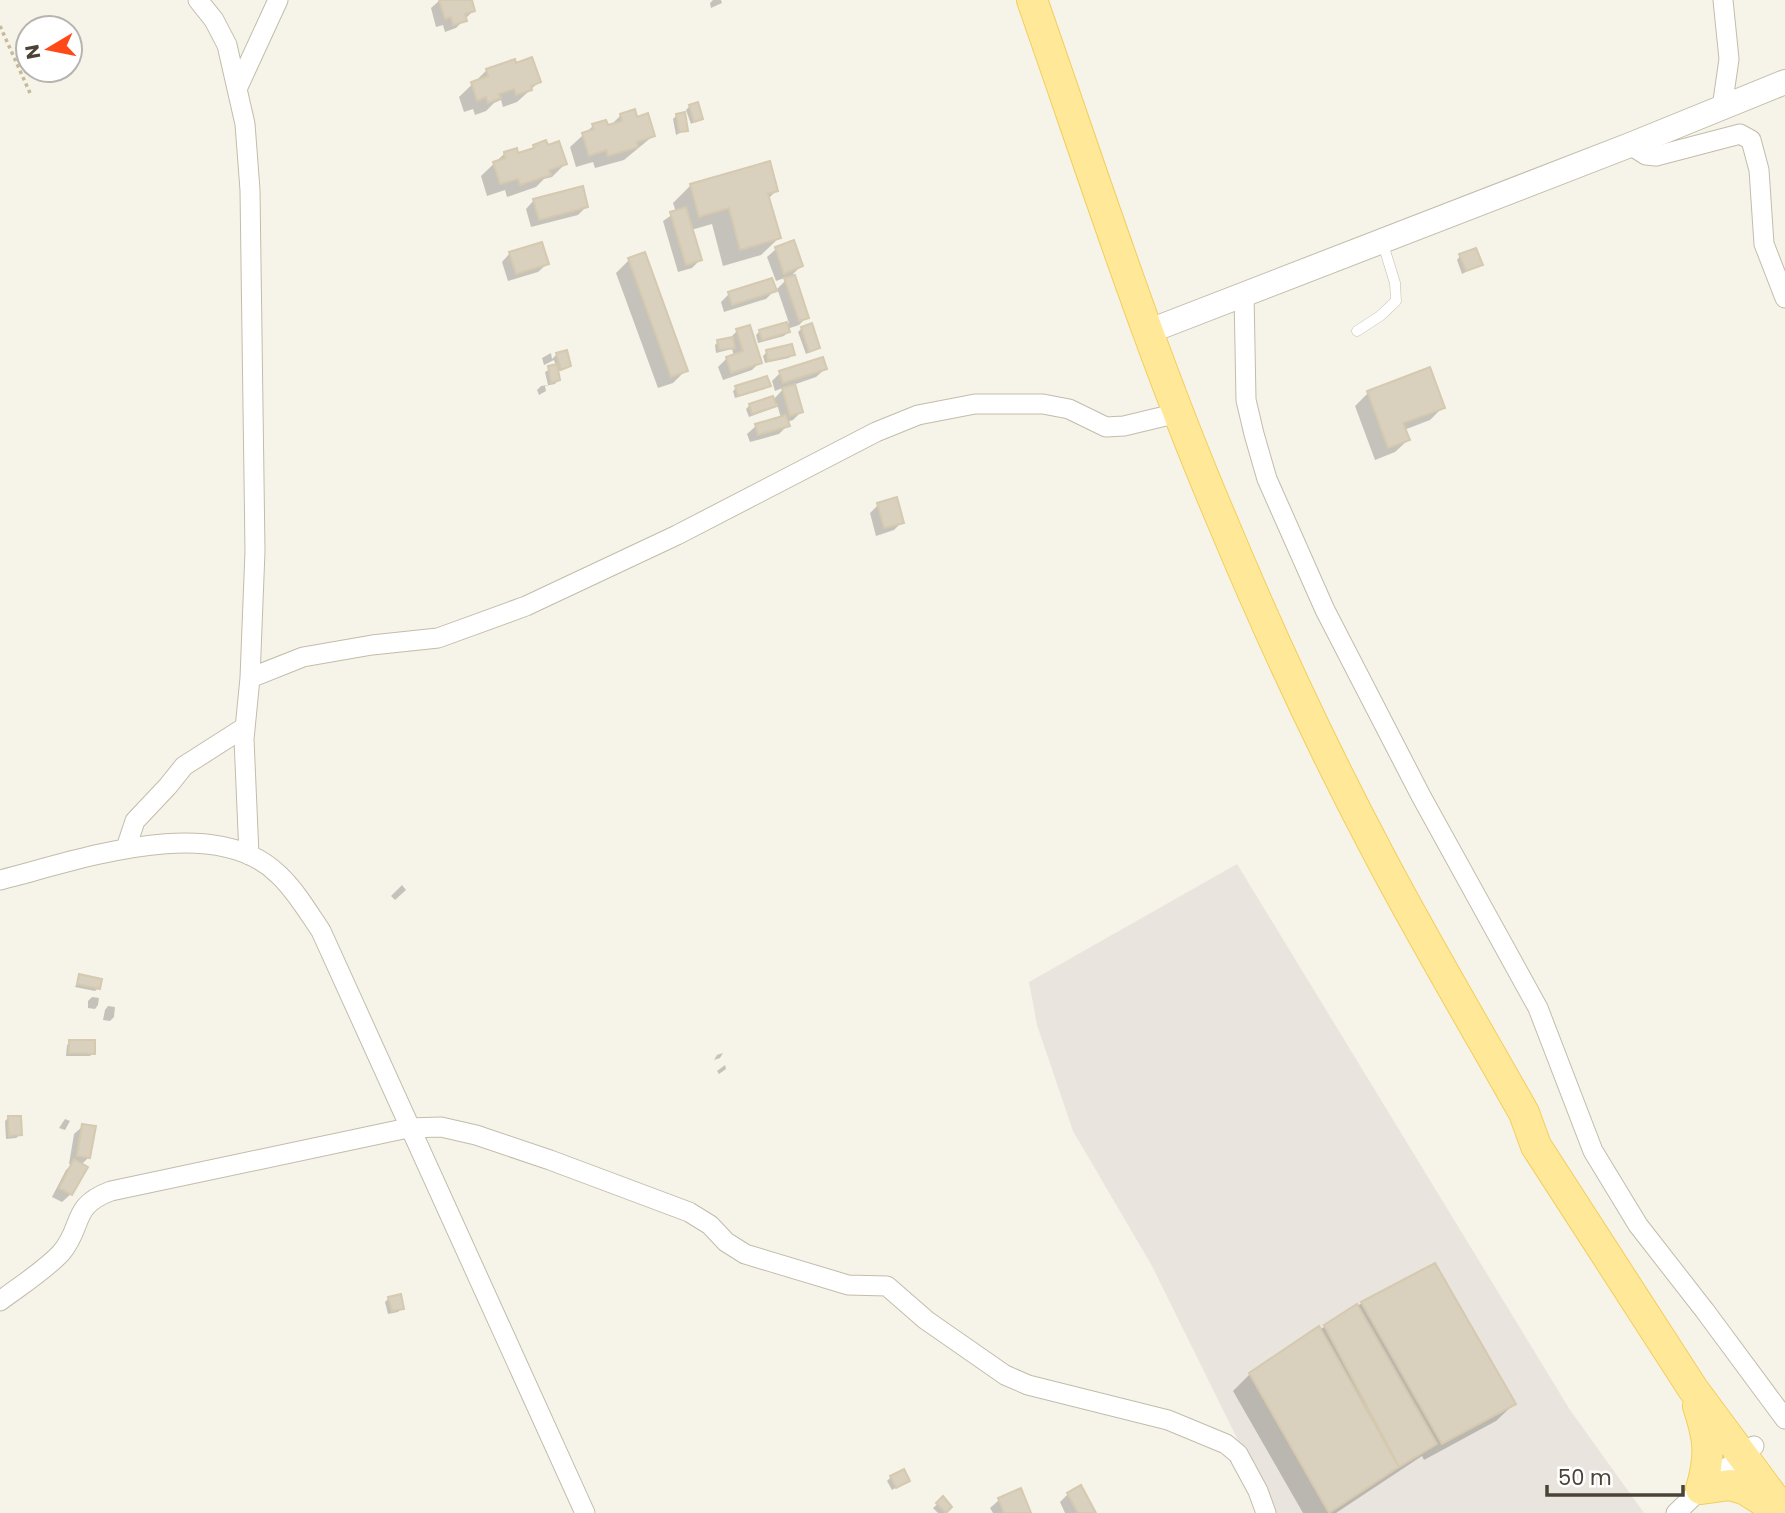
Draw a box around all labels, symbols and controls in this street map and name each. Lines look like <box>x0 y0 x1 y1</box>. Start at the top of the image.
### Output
north arrow <box>14 14 84 84</box>
text: N <box>18 42 47 61</box>
scale bar <box>1547 1454 1684 1498</box>
text: 50 m <box>1558 1463 1612 1492</box>

